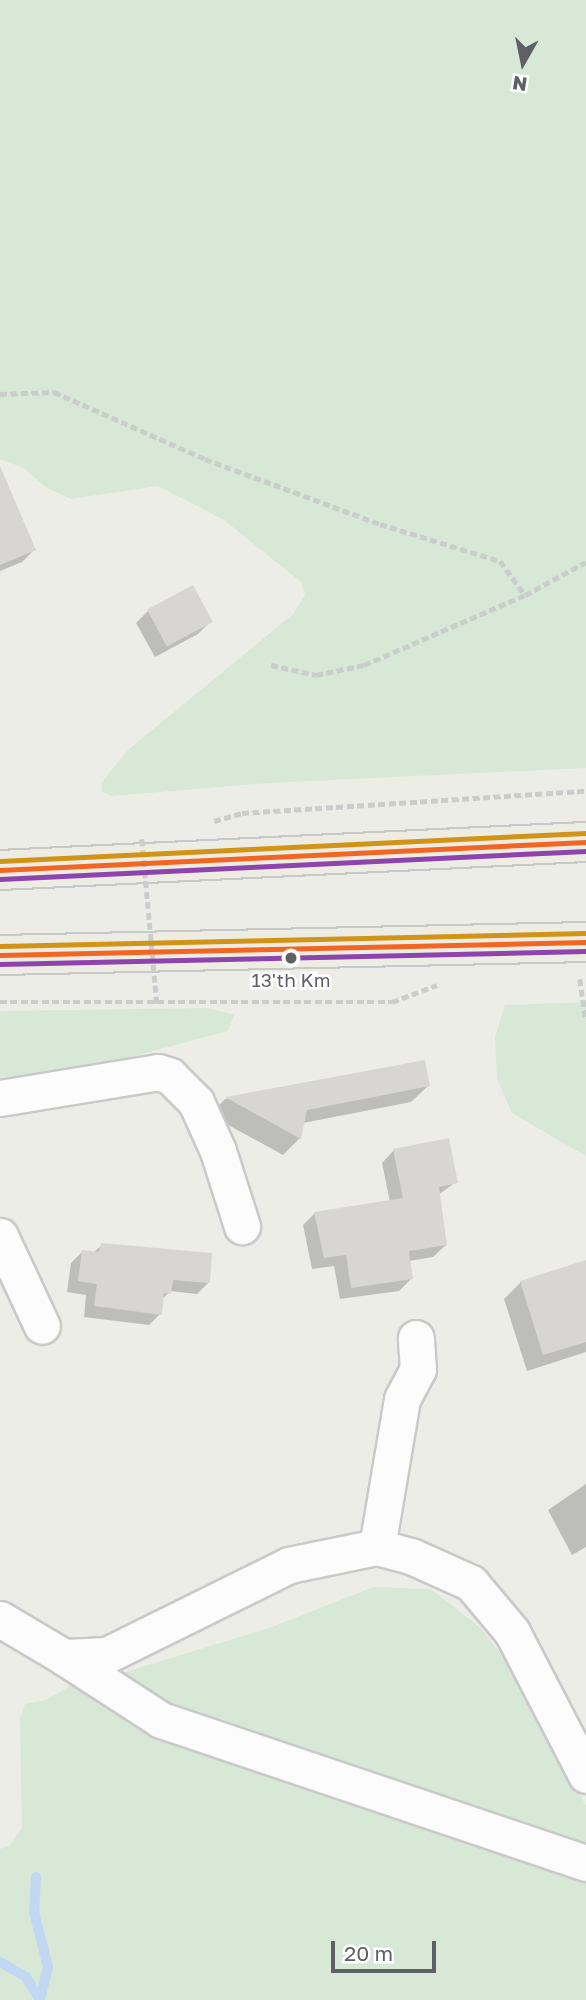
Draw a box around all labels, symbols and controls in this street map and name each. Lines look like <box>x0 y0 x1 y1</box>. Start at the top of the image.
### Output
north arrow <box>488 28 558 98</box>
text: N <box>511 72 529 97</box>
marker: 13'th Km <box>284 951 298 965</box>
place label: 13'th Km <box>251 969 331 991</box>
scale bar <box>334 1926 439 1970</box>
text: 20 m <box>344 1940 393 1966</box>

